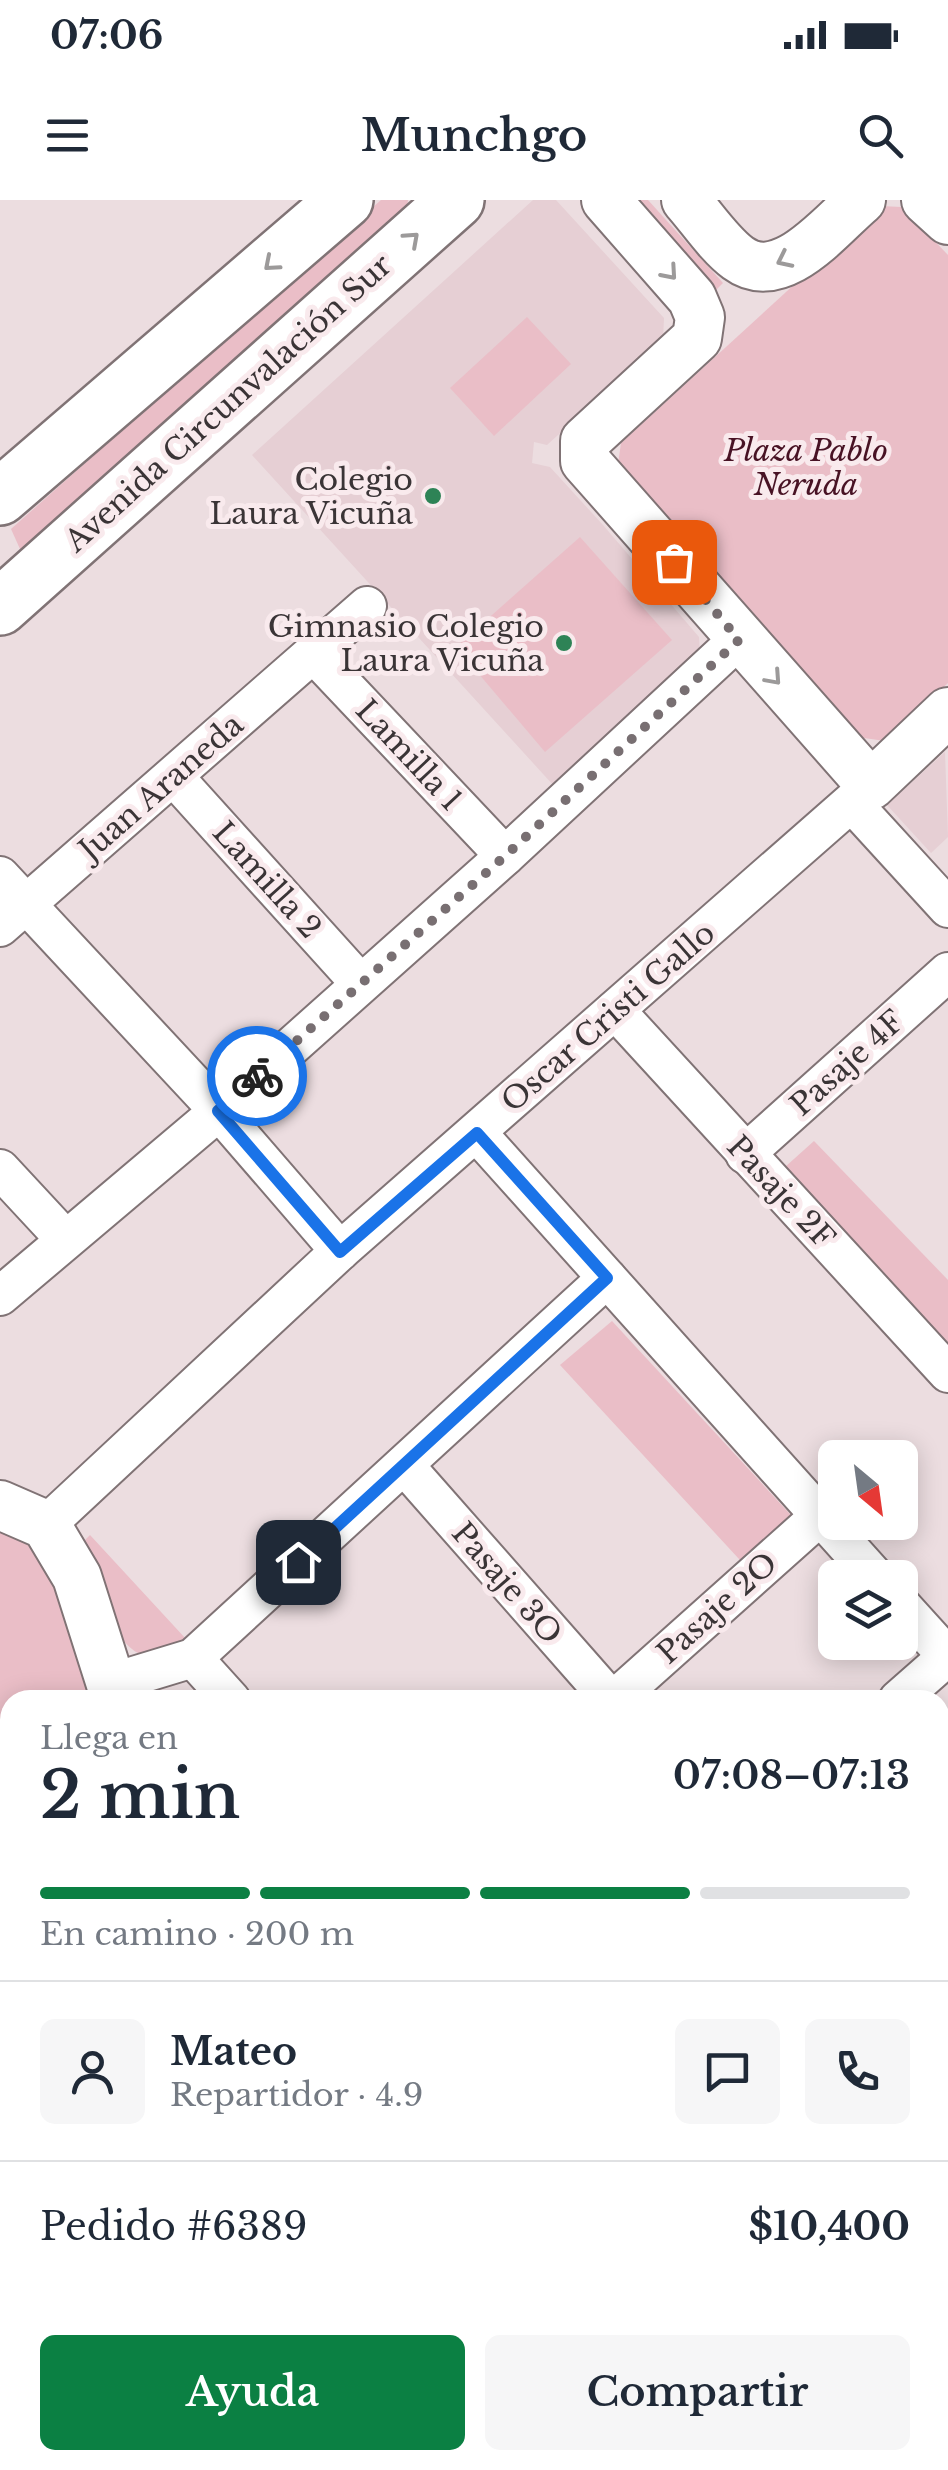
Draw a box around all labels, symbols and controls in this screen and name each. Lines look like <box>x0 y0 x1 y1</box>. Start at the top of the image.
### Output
text: 07:06 <box>50 12 163 59</box>
text: Munchgo <box>361 107 587 163</box>
icon: menu <box>40 108 95 163</box>
icon: search <box>853 108 908 163</box>
one-way arrow <box>400 233 419 251</box>
street label: Avenida Circunvalación Sur <box>56 246 399 560</box>
one-way arrow <box>777 247 795 267</box>
one-way arrow <box>264 252 283 270</box>
one-way arrow <box>659 262 677 280</box>
park label: Plaza Pablo Neruda <box>723 432 888 503</box>
place label: Colegio Laura Vicuña <box>210 461 413 532</box>
marker: Colegio Laura Vicuña <box>422 485 444 507</box>
pin <box>632 520 717 605</box>
icon: bag <box>647 535 702 590</box>
place label: Gimnasio Colegio Laura Vicuña <box>268 608 544 679</box>
marker: Gimnasio Colegio Laura Vicuña <box>553 632 575 654</box>
one-way arrow <box>762 666 780 684</box>
street label: Lamilla 1 <box>348 692 470 818</box>
street label: Juan Araneda <box>69 706 251 871</box>
street label: Lamilla 2 <box>205 814 329 946</box>
street label: Oscar Cristi Gallo <box>494 914 722 1120</box>
street label: Pasaje 4F <box>783 1003 911 1123</box>
courier <box>207 1026 307 1126</box>
icon: bike <box>230 1049 285 1104</box>
street label: Pasaje 2F <box>720 1128 842 1256</box>
north arrow <box>818 1440 918 1540</box>
map controls <box>818 1440 918 1660</box>
street label: Pasaje 3O <box>444 1515 570 1651</box>
pin <box>256 1520 341 1605</box>
icon: home <box>271 1535 326 1590</box>
street label: Pasaje 2O <box>649 1544 785 1672</box>
button: layers <box>818 1560 918 1660</box>
text: Llega en <box>40 1718 178 1758</box>
text: 07:08–07:13 <box>673 1752 910 1799</box>
text: 2 min <box>40 1755 240 1836</box>
text: En camino · 200 m <box>40 1914 354 1954</box>
button: person <box>40 2019 145 2124</box>
button: chat <box>675 2019 780 2124</box>
button: phone <box>805 2019 910 2124</box>
text: Mateo <box>170 2028 297 2075</box>
text: Repartidor · 4.9 <box>170 2075 423 2115</box>
text: Pedido #6389 <box>40 2203 307 2250</box>
text: $10,400 <box>748 2203 910 2250</box>
button: Ayuda <box>40 2335 465 2450</box>
button: Compartir <box>485 2335 910 2450</box>

